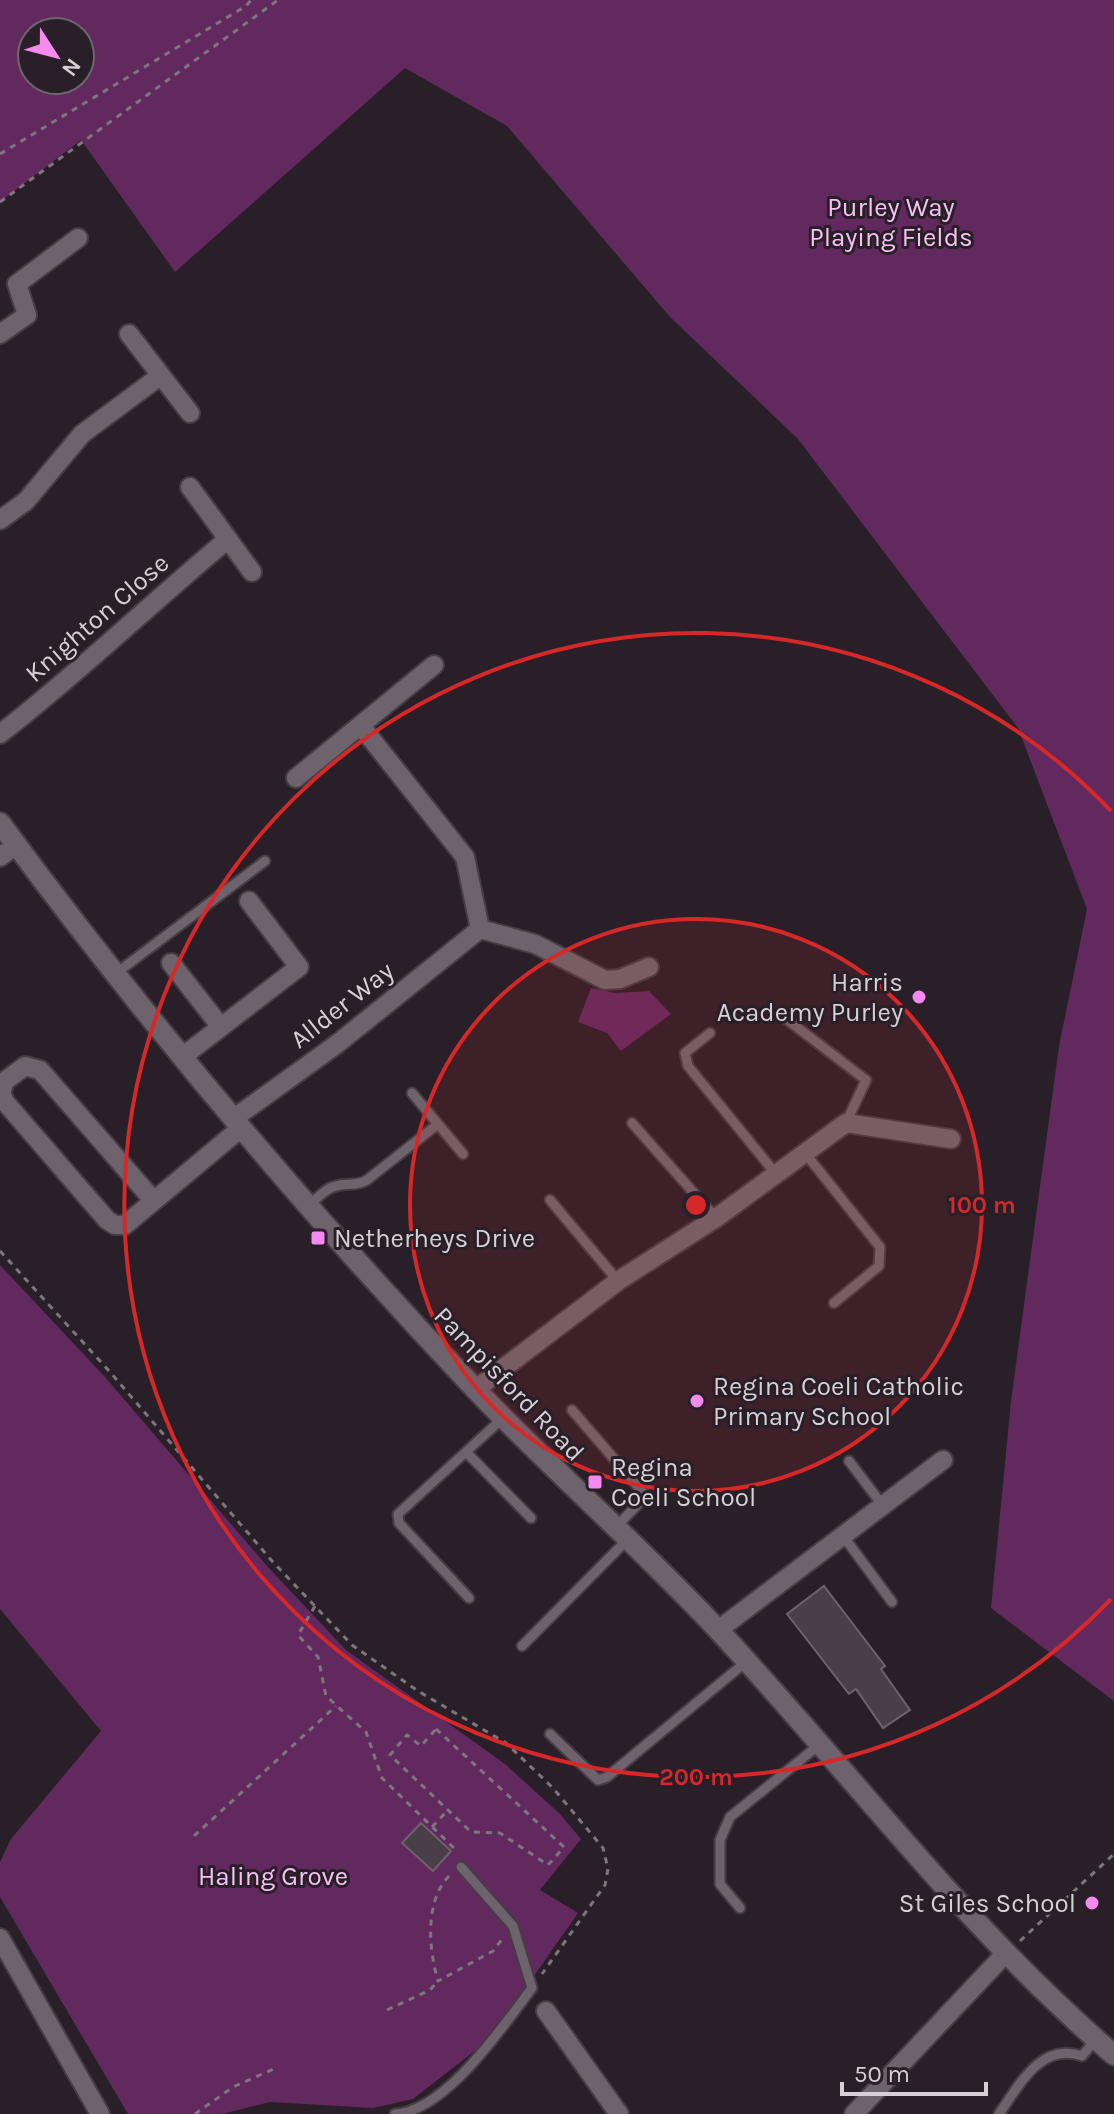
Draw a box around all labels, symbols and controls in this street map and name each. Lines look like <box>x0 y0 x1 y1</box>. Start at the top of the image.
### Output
north arrow <box>16 16 96 96</box>
text: N <box>56 53 87 81</box>
park label: Purley Way Playing Fields <box>809 192 973 253</box>
street label: Knighton Close <box>19 547 175 689</box>
street label: Allder Way <box>284 955 400 1055</box>
place label: Harris Academy Purley <box>717 967 903 1028</box>
marker: Harris Academy Purley <box>910 988 928 1006</box>
centre of rings <box>682 1191 710 1219</box>
text: 100 m <box>948 1191 1016 1219</box>
place label: Netherheys Drive <box>334 1223 535 1254</box>
marker: Netherheys Drive <box>309 1229 327 1247</box>
street label: Pampisford Road <box>427 1300 591 1468</box>
place label: Regina Coeli Catholic Primary School <box>713 1371 964 1432</box>
marker: Regina Coeli Catholic Primary School <box>688 1392 706 1410</box>
place label: Regina Coeli School <box>611 1452 756 1513</box>
marker: Regina Coeli School <box>586 1473 604 1491</box>
text: 200 m <box>659 1763 733 1791</box>
park label: Haling Grove <box>198 1861 348 1892</box>
place label: St Giles School <box>899 1888 1076 1919</box>
marker: St Giles School <box>1083 1894 1101 1912</box>
scale bar <box>842 2046 986 2096</box>
text: 50 m <box>854 2060 910 2088</box>

